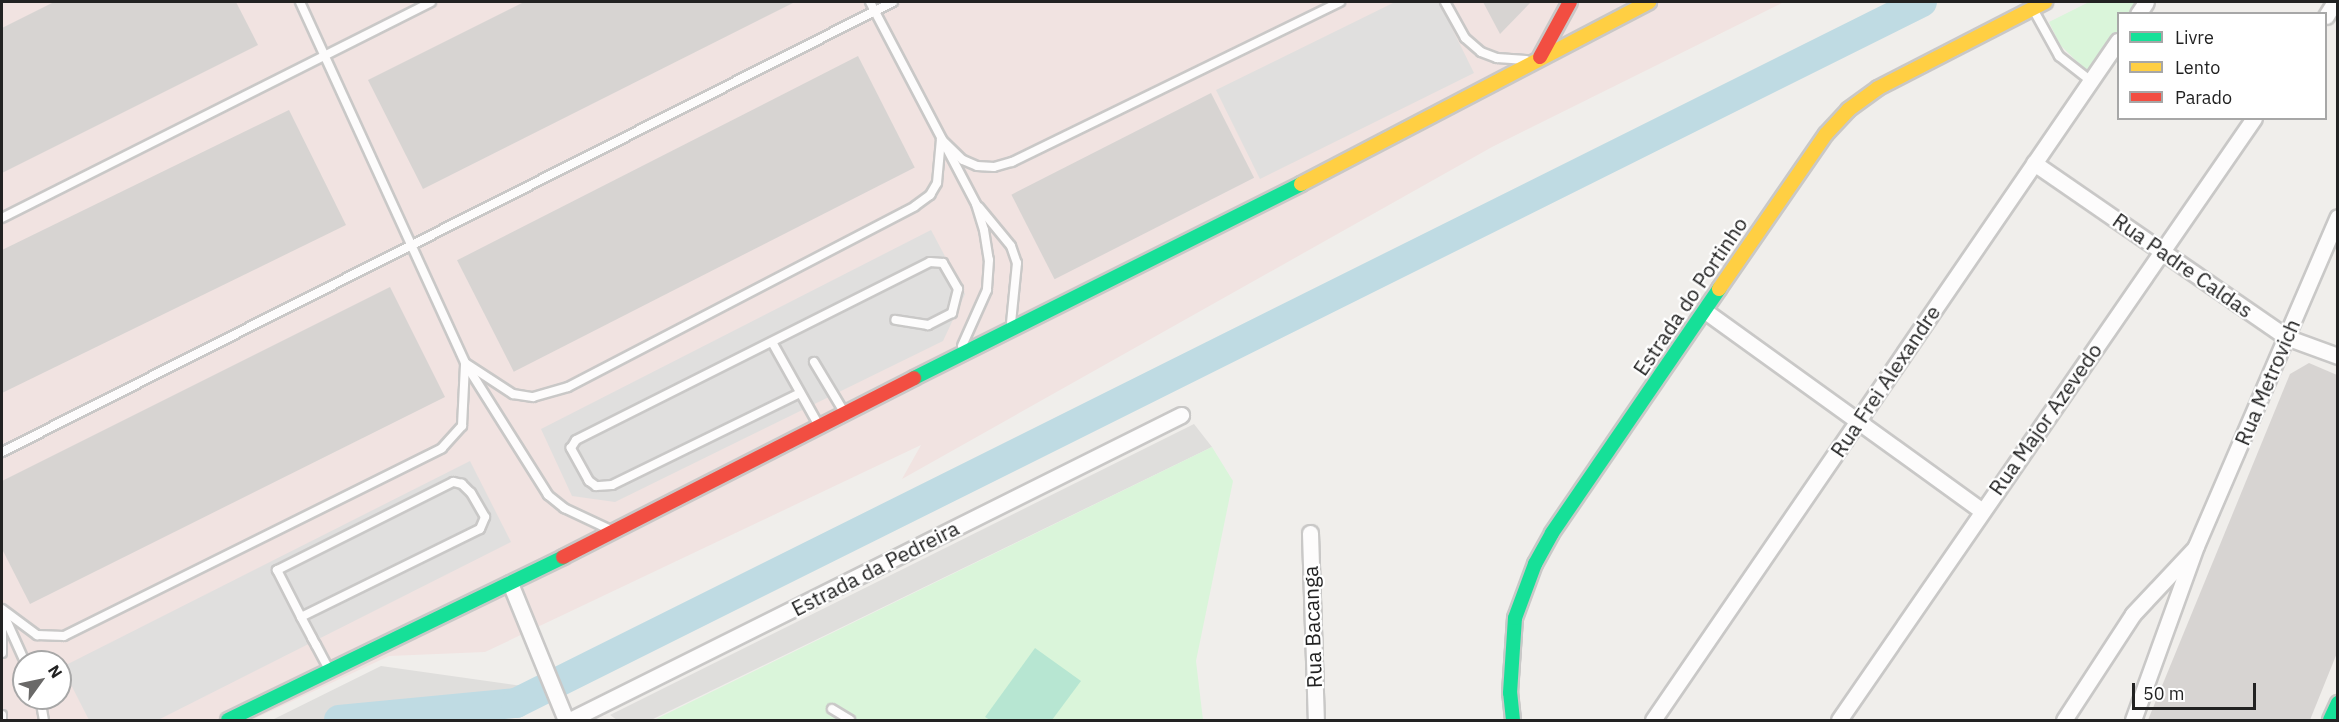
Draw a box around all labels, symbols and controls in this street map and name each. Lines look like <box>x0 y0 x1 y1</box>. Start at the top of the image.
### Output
legend <box>2117 12 2327 120</box>
text: Livre <box>2175 26 2214 49</box>
text: Lento <box>2175 56 2220 79</box>
text: Parado <box>2175 86 2232 109</box>
street label: Rua Padre Caldas <box>2108 207 2258 323</box>
street label: Estrada do Portinho <box>1628 212 1752 380</box>
street label: Rua Frei Alexandre <box>1825 300 1945 462</box>
street label: Rua Metrovich <box>2229 315 2305 449</box>
street label: Rua Major Azevedo <box>1983 338 2107 500</box>
street label: Estrada da Pedreira <box>787 515 963 621</box>
street label: Rua Bacanga <box>1297 565 1327 689</box>
north arrow <box>12 650 72 710</box>
text: N <box>44 661 67 682</box>
scale bar <box>2135 671 2260 709</box>
text: 50 m <box>2143 682 2185 705</box>

